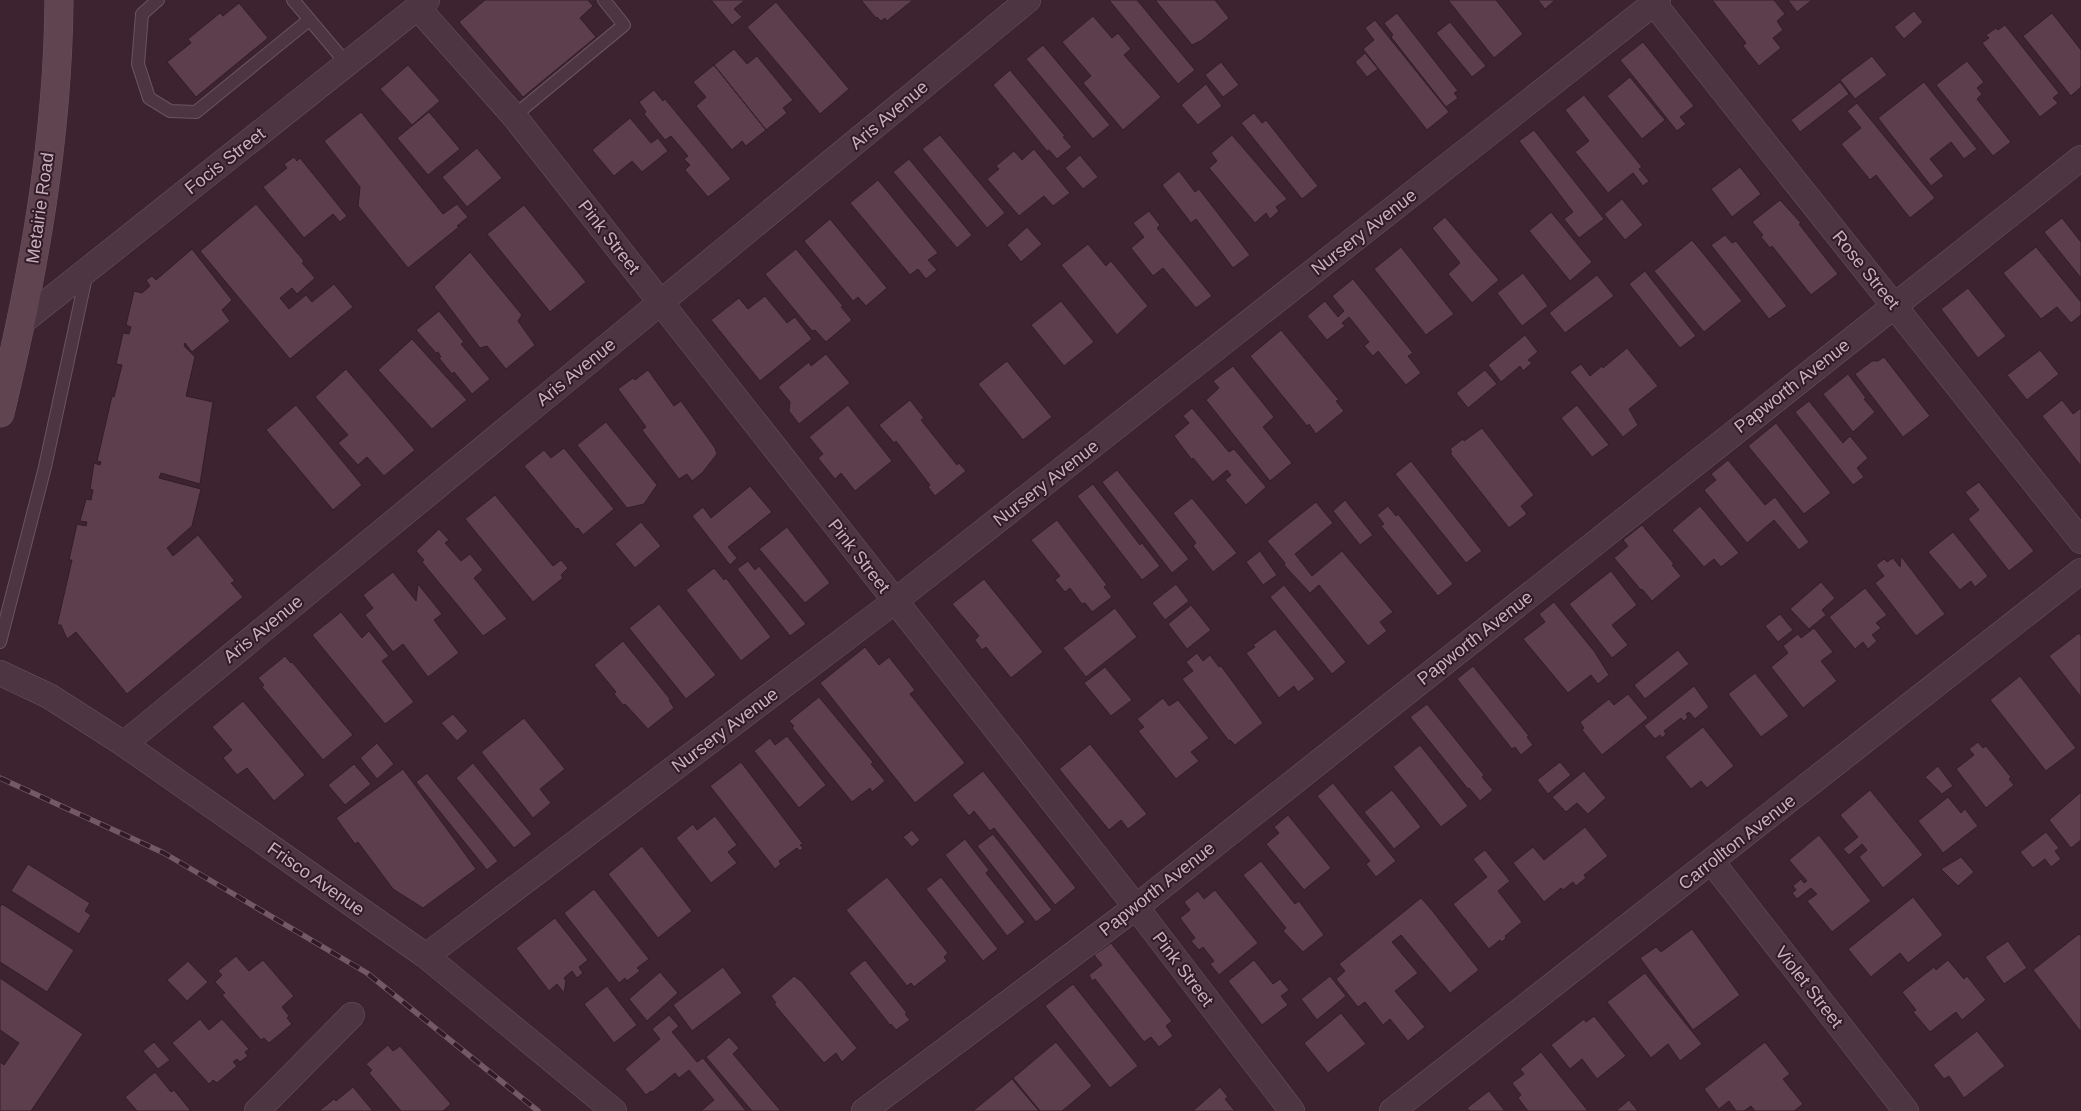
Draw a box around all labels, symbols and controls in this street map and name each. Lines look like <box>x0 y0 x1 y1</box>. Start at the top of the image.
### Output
street label: Aris Avenue <box>846 77 932 153</box>
street label: Focis Street <box>181 124 269 198</box>
street label: Metairie Road <box>22 151 58 265</box>
street label: Nursery Avenue <box>1308 185 1420 279</box>
street label: Pink Street <box>574 196 644 278</box>
street label: Rose Street <box>1828 227 1904 313</box>
street label: Aris Avenue <box>533 334 619 410</box>
street label: Papworth Avenue <box>1730 335 1854 437</box>
street label: Nursery Avenue <box>990 436 1102 530</box>
street label: Pink Street <box>824 515 894 597</box>
street label: Papworth Avenue <box>1413 587 1537 689</box>
street label: Aris Avenue <box>220 591 306 667</box>
street label: Nursery Avenue <box>668 684 782 776</box>
street label: Carrollton Avenue <box>1675 790 1799 894</box>
street label: Frisco Avenue <box>264 838 368 920</box>
street label: Papworth Avenue <box>1095 838 1219 940</box>
street label: Pink Street <box>1149 928 1217 1010</box>
street label: Violet Street <box>1771 942 1847 1032</box>

